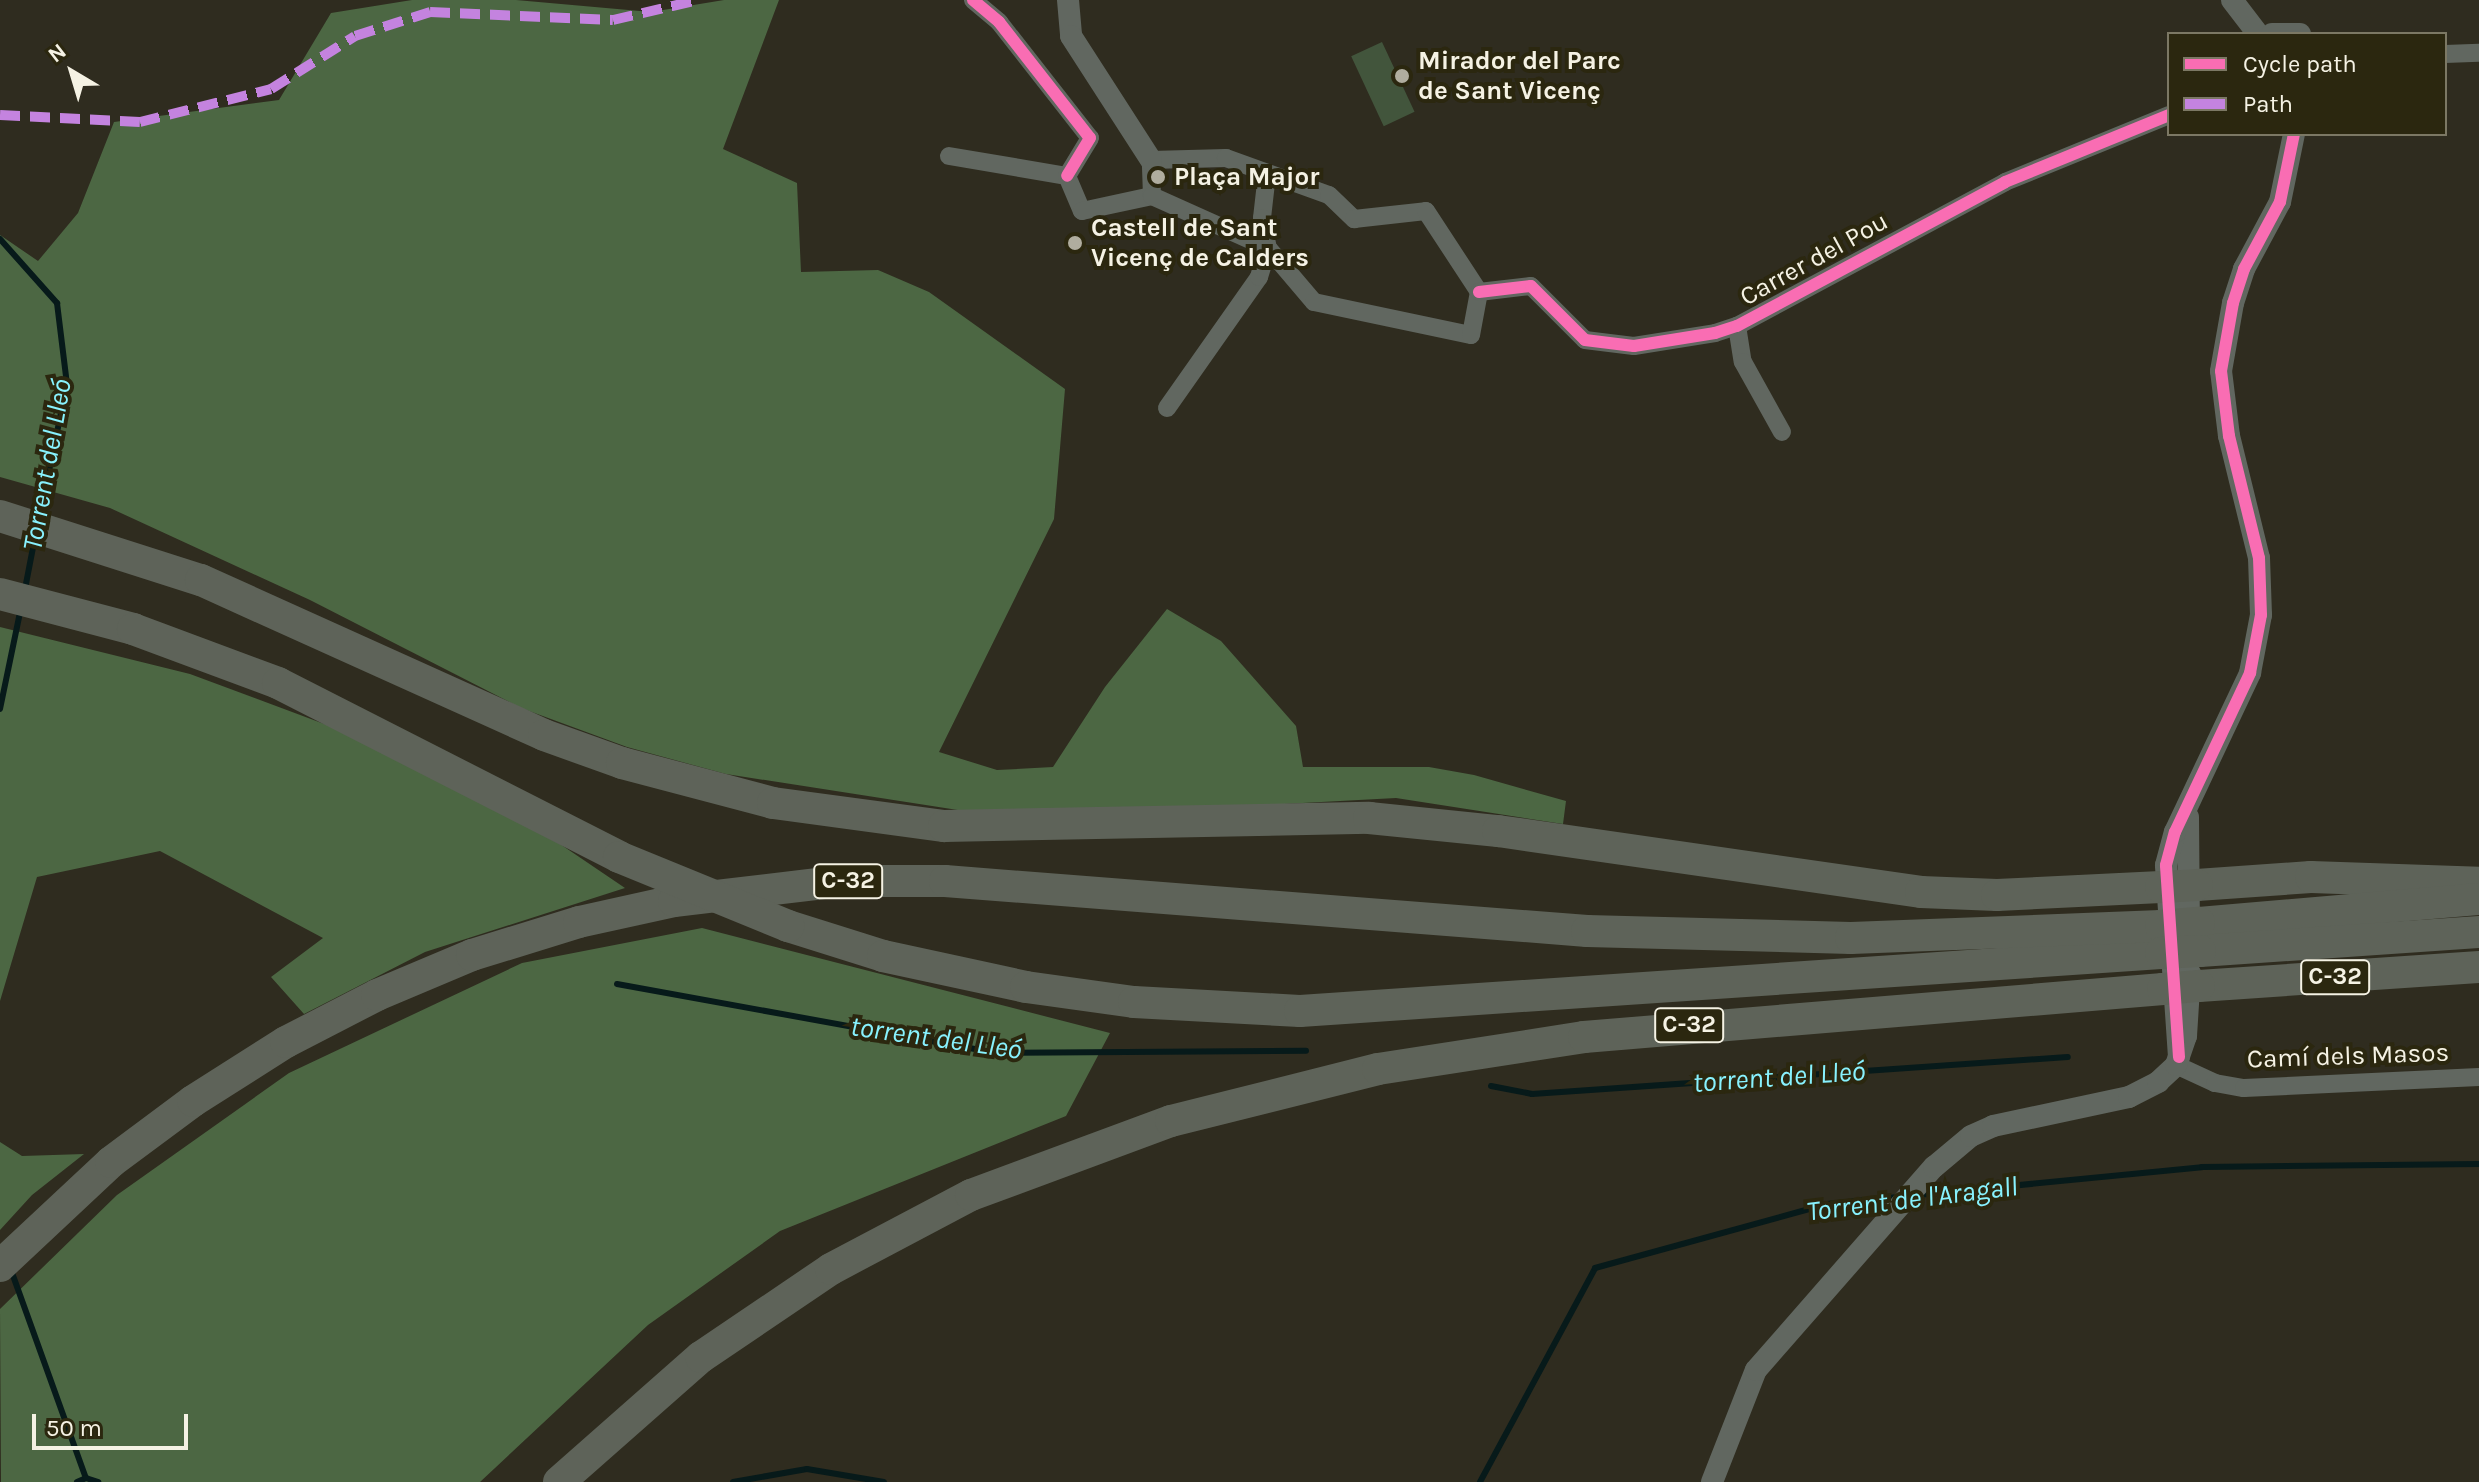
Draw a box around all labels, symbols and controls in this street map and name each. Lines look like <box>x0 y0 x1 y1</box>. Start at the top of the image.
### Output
north arrow <box>32 32 112 112</box>
legend <box>2167 32 2447 136</box>
text: N <box>43 38 71 68</box>
place label: Mirador del Parc de Sant Vicenç <box>1418 45 1621 106</box>
text: Cycle path <box>2243 50 2357 78</box>
marker: Mirador del Parc de Sant Vicenç <box>1393 67 1411 85</box>
text: Path <box>2243 90 2293 118</box>
place label: Plaça Major <box>1174 161 1319 193</box>
marker: Plaça Major <box>1149 168 1167 186</box>
street label: Carrer del Pou <box>1734 205 1894 313</box>
place label: Castell de Sant Vicenç de Calders <box>1091 212 1309 274</box>
marker: Castell de Sant Vicenç de Calders <box>1066 234 1084 252</box>
water label: Torrent del Lleó <box>15 377 79 553</box>
road number: C-32 <box>812 861 884 901</box>
road number: C-32 <box>2299 957 2371 997</box>
road number: C-32 <box>1653 1005 1725 1045</box>
water label: torrent del Lleó <box>848 1009 1024 1067</box>
street label: Camí dels Masos <box>2246 1037 2450 1075</box>
water label: torrent del Lleó <box>1692 1054 1866 1100</box>
water label: Torrent de l'Aragall <box>1805 1169 2019 1229</box>
scale bar <box>36 1398 192 1448</box>
text: 50 m <box>46 1414 102 1442</box>

